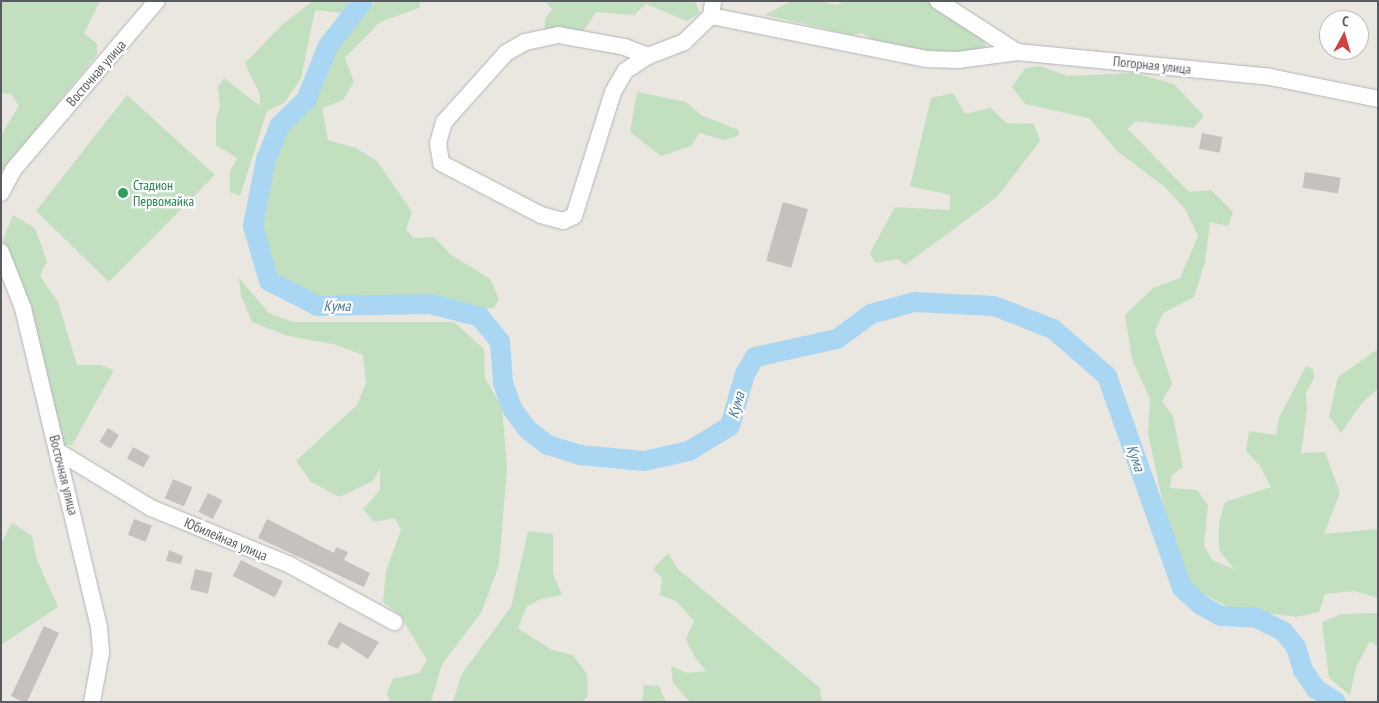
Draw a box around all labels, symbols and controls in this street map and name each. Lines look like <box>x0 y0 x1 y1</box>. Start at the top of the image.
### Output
north arrow <box>1319 10 1369 60</box>
text: С <box>1341 12 1350 30</box>
street label: Восточная улица <box>63 36 129 110</box>
street label: Погорная улица <box>1112 53 1192 77</box>
place label: Стадион Первомайка <box>133 177 194 210</box>
marker: Стадион Первомайка <box>117 187 129 199</box>
water label: Кума <box>324 297 350 315</box>
water label: Кума <box>724 390 748 420</box>
street label: Восточная улица <box>46 433 82 517</box>
water label: Кума <box>1123 442 1149 474</box>
street label: Юбилейная улица <box>182 514 270 564</box>

